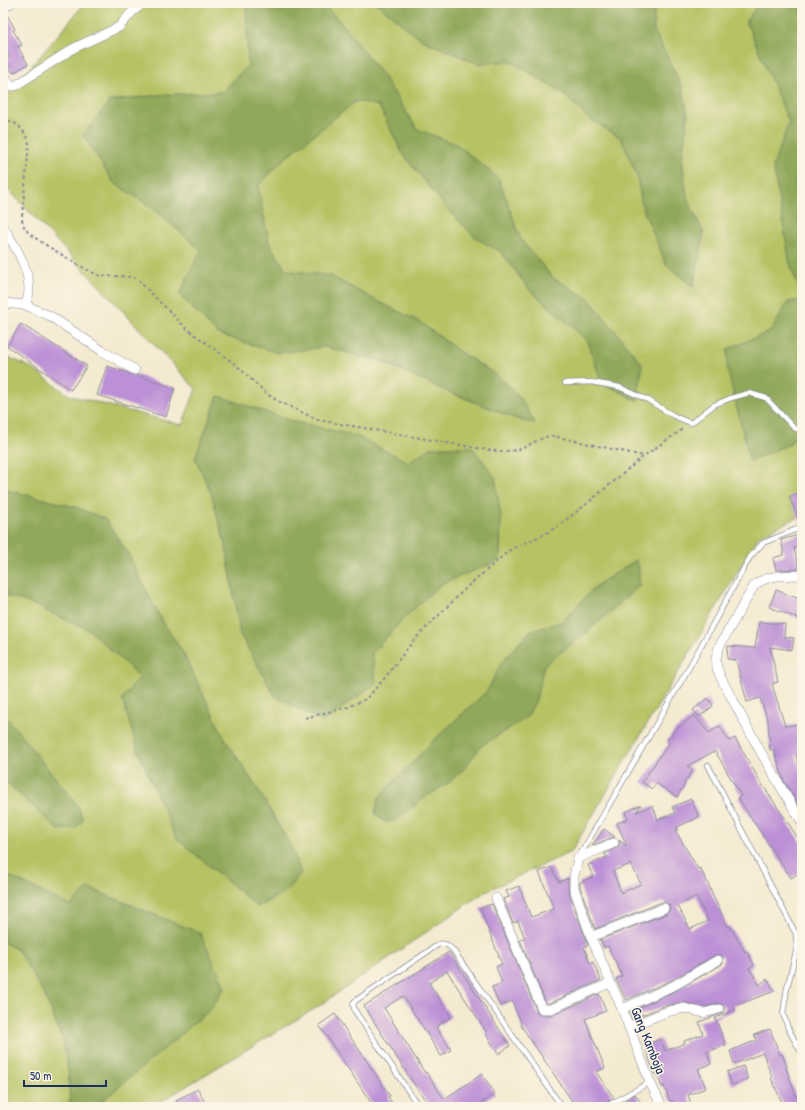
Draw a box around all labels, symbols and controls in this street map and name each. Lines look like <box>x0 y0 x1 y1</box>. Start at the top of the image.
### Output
street label: Gang Kamboja <box>626 1004 671 1077</box>
scale bar <box>24 1062 106 1088</box>
text: 50 m <box>30 1067 51 1084</box>

